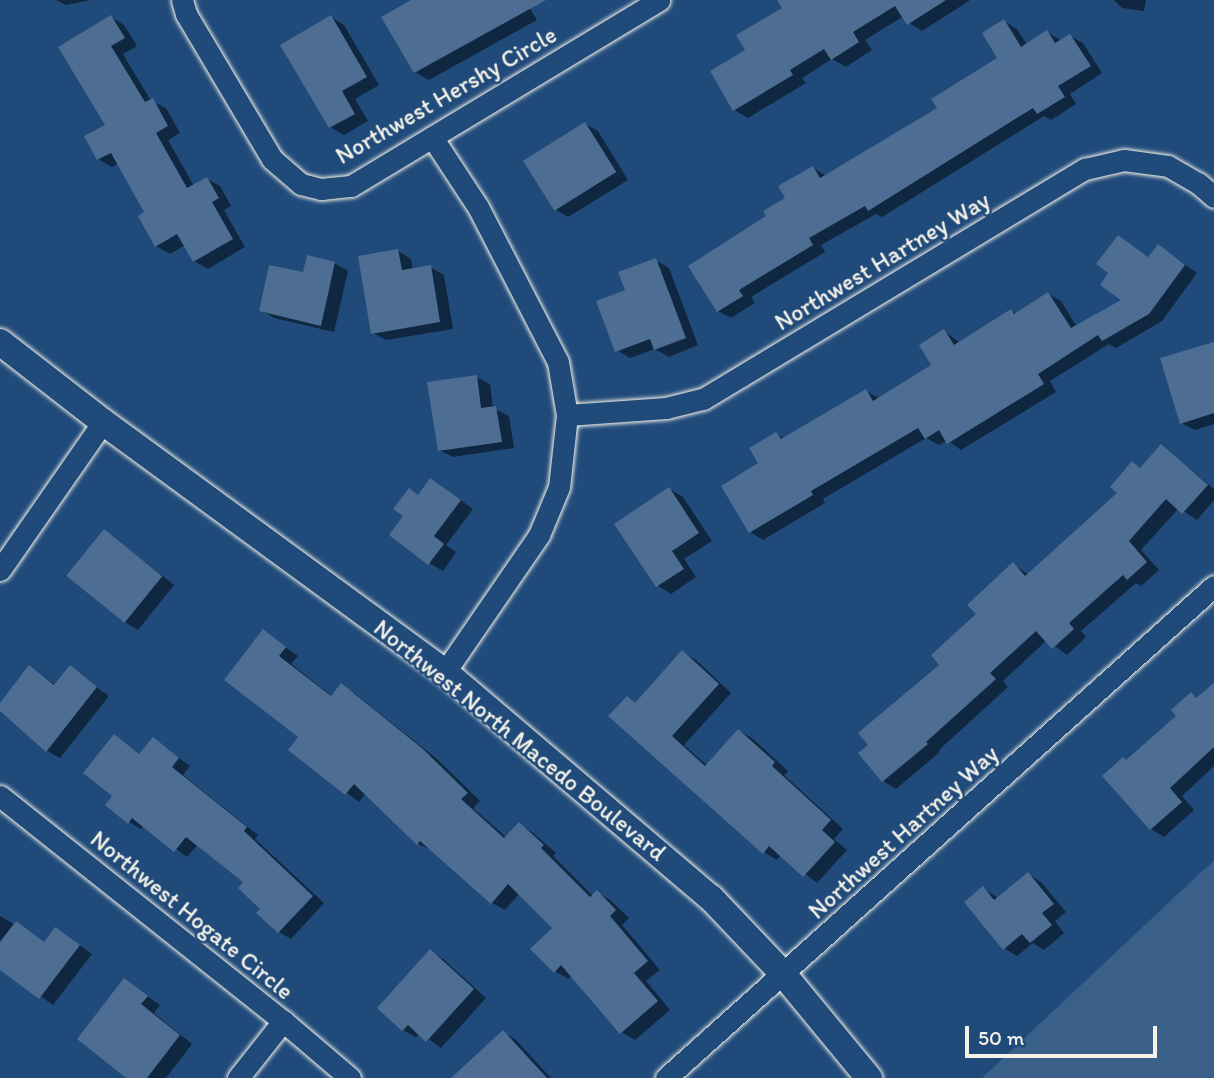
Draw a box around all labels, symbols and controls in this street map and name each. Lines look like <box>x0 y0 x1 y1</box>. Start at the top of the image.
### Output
street label: Northwest Hershy Circle <box>330 20 562 170</box>
street label: Northwest Hartney Way <box>770 186 994 336</box>
street label: Northwest North Macedo Boulevard <box>368 613 672 867</box>
street label: Northwest Hartney Way <box>802 739 1004 925</box>
street label: Northwest Hogate Circle <box>85 825 299 1005</box>
scale bar <box>969 1012 1162 1056</box>
text: 50 m <box>978 1025 1024 1050</box>

